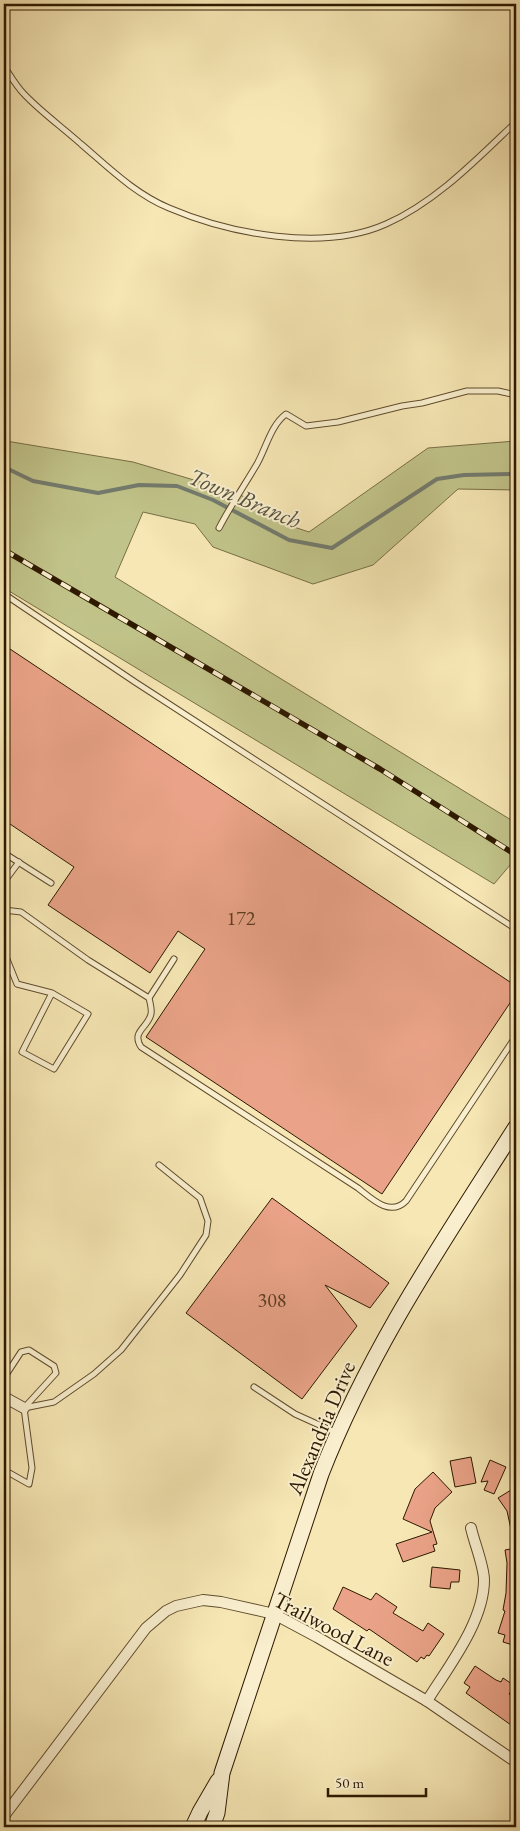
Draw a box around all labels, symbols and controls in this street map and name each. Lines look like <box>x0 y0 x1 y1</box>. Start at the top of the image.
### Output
water label: Town Branch <box>184 460 306 536</box>
house number: 172 <box>227 905 256 931</box>
house number: 308 <box>258 1287 286 1313</box>
street label: Alexandria Drive <box>279 1356 362 1500</box>
street label: Trailwood Lane <box>268 1585 400 1673</box>
scale bar <box>328 1766 425 1798</box>
text: 50 m <box>335 1773 364 1792</box>

